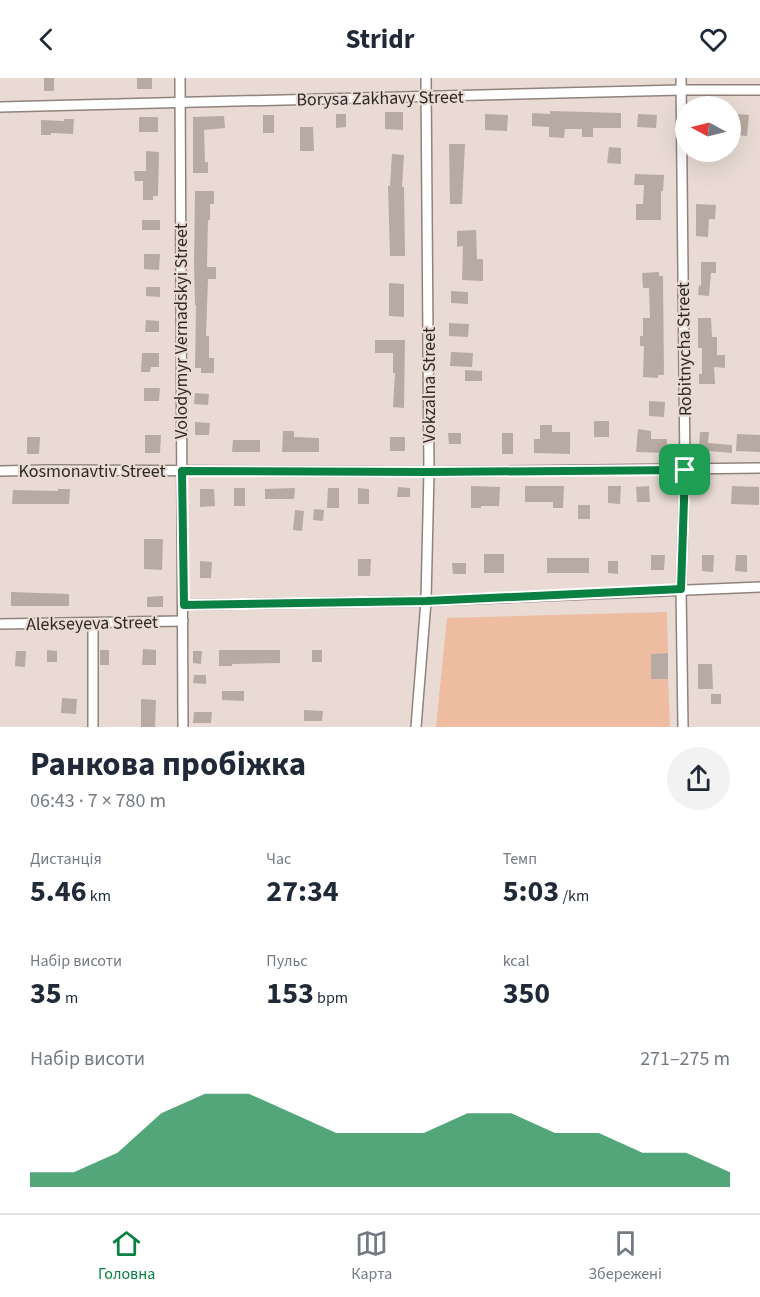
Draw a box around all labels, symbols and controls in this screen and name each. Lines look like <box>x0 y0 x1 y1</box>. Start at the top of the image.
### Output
text: Stridr <box>345 20 415 59</box>
icon: back <box>30 23 63 56</box>
icon: heart <box>697 23 730 56</box>
street label: Borysa Zakhavy Street <box>296 85 464 112</box>
north arrow <box>675 96 741 162</box>
map controls <box>675 96 741 162</box>
street label: Volodymyr Vernadskyi Street <box>169 223 194 439</box>
street label: Robitnycha Street <box>671 282 698 416</box>
street label: Vokzalna Street <box>417 327 442 443</box>
pin <box>659 444 710 495</box>
icon: arrive <box>668 453 701 486</box>
street label: Kosmonavtiv Street <box>18 459 166 484</box>
street label: Alekseyeva Street <box>26 610 158 637</box>
text: Ранкова пробіжка <box>30 741 306 788</box>
button: share <box>667 747 730 810</box>
text: 06:43 · 7 × 780 m <box>30 787 166 815</box>
text: Дистанція <box>30 848 102 870</box>
text: Час <box>266 848 291 870</box>
text: Темп <box>503 848 537 870</box>
text: 5.46 <box>30 870 87 913</box>
text: 27:34 <box>266 870 339 913</box>
text: 5:03 <box>503 870 559 913</box>
text: km <box>87 885 111 907</box>
text: /km <box>559 885 589 907</box>
text: Набір висоти <box>30 950 122 972</box>
text: Пульс <box>266 950 308 972</box>
text: kcal <box>503 950 530 972</box>
text: 35 <box>30 972 62 1015</box>
text: 153 <box>266 972 314 1015</box>
text: 350 <box>503 972 550 1015</box>
text: m <box>62 987 78 1009</box>
text: bpm <box>314 987 348 1009</box>
text: Набір висоти <box>30 1045 145 1073</box>
text: 271–275 m <box>640 1045 730 1073</box>
tab: Головна <box>98 1227 155 1285</box>
tab: Карта <box>351 1227 392 1285</box>
tab: Збережені <box>588 1227 662 1285</box>

